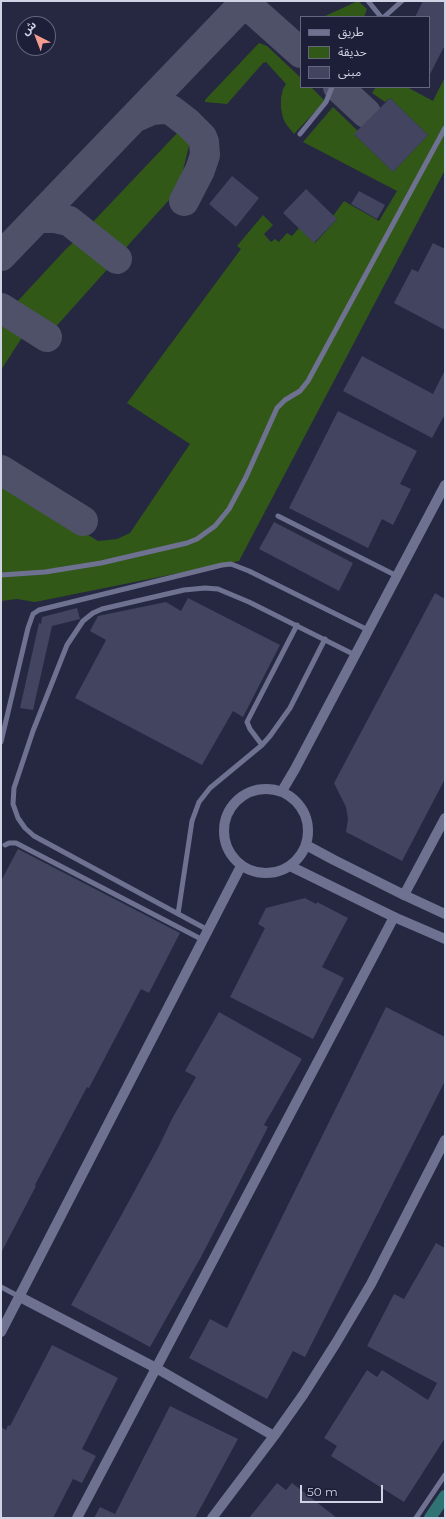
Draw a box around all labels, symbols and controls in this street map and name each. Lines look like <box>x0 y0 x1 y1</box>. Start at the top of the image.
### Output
north arrow <box>16 16 56 56</box>
legend <box>300 16 430 88</box>
text: ش <box>18 18 39 38</box>
text: طريق <box>338 24 364 39</box>
text: حديقة <box>338 44 367 59</box>
text: مبنى <box>338 64 361 79</box>
scale bar <box>302 1477 385 1503</box>
text: 50 m <box>307 1484 338 1499</box>

